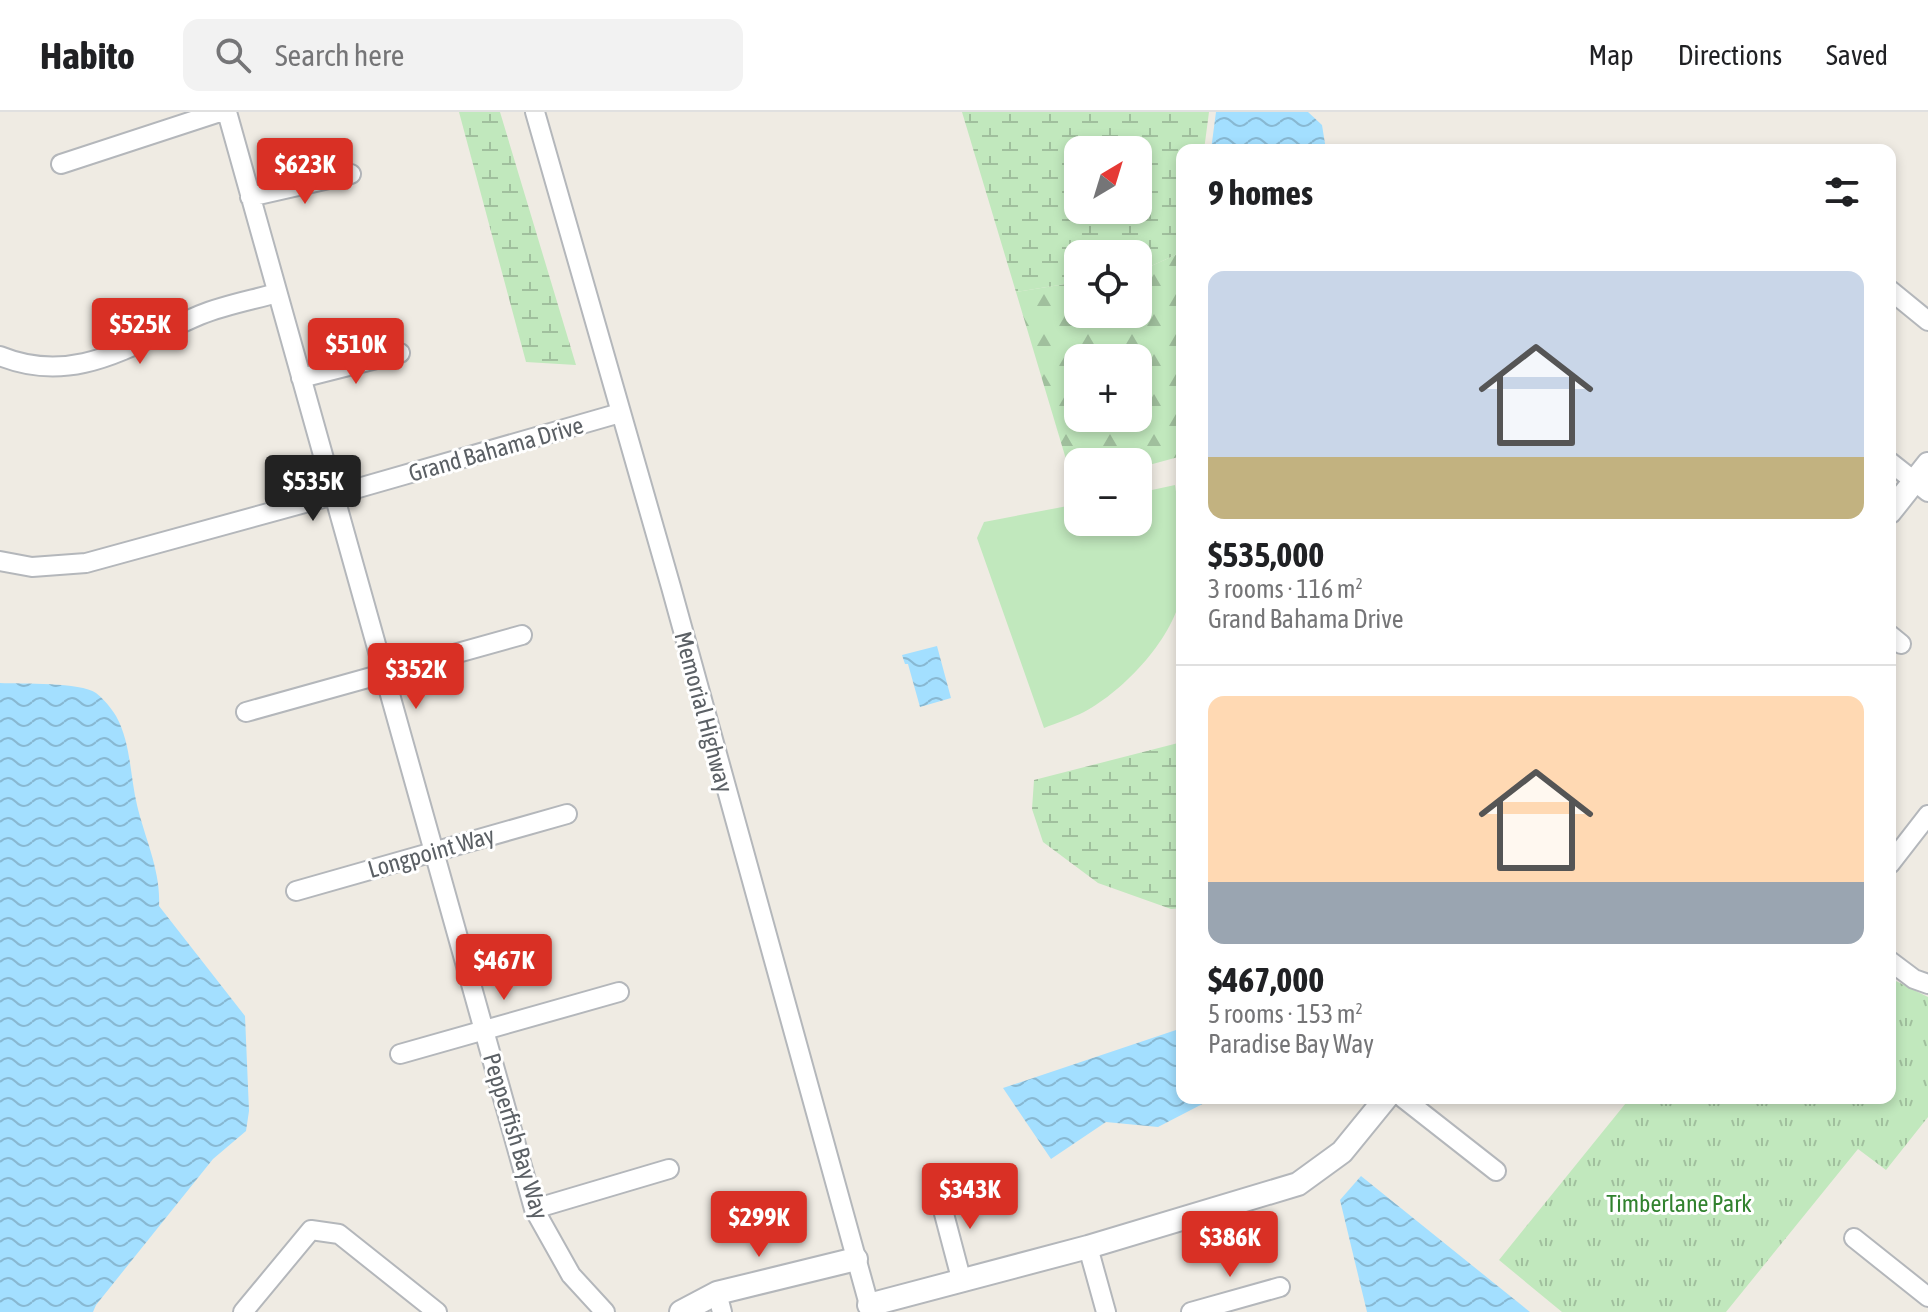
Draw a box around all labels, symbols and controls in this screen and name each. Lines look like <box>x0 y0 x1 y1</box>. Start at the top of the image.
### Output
search box <box>183 19 743 91</box>
icon: search <box>211 33 255 77</box>
text: Habito <box>40 34 135 77</box>
text: Search here <box>275 38 404 72</box>
text: Map <box>1589 39 1634 71</box>
text: Directions <box>1678 39 1782 71</box>
text: Saved <box>1826 39 1888 71</box>
north arrow <box>1064 136 1152 224</box>
map controls <box>1064 136 1152 536</box>
pin: $623K <box>249 138 361 206</box>
text: $623K <box>275 149 335 179</box>
icon: filters <box>1820 170 1864 214</box>
text: 9 homes <box>1208 173 1313 212</box>
button: locate <box>1064 240 1152 328</box>
pin: $525K <box>84 298 196 366</box>
text: $525K <box>110 309 170 339</box>
pin: $510K <box>300 318 412 386</box>
icon: home <box>1464 323 1608 467</box>
text: $510K <box>326 329 386 359</box>
button: + <box>1064 344 1152 432</box>
street label: Grand Bahama Drive <box>406 411 586 487</box>
button: − <box>1064 448 1152 536</box>
pin: $535K <box>257 455 369 523</box>
text: $535K <box>283 466 343 496</box>
text: $535,000 <box>1208 535 1324 574</box>
text: 3 rooms · 116 m² <box>1208 574 1363 604</box>
text: Grand Bahama Drive <box>1208 604 1403 634</box>
street label: Memorial Highway <box>670 629 738 796</box>
pin: $352K <box>360 643 472 711</box>
text: $352K <box>386 654 446 684</box>
icon: home <box>1464 748 1608 892</box>
street label: Longpoint Way <box>365 821 497 883</box>
pin: $467K <box>448 934 560 1002</box>
text: $467K <box>474 945 534 975</box>
text: $467,000 <box>1208 960 1324 999</box>
text: 5 rooms · 153 m² <box>1208 999 1363 1029</box>
text: Paradise Bay Way <box>1208 1029 1374 1059</box>
street label: Pepperfish Bay Way <box>478 1050 554 1222</box>
pin: $343K <box>914 1163 1026 1231</box>
text: $343K <box>940 1174 1000 1204</box>
park label: Timberlane Park <box>1606 1190 1752 1217</box>
pin: $299K <box>703 1191 815 1259</box>
text: $299K <box>729 1202 789 1232</box>
pin: $386K <box>1174 1211 1286 1279</box>
text: $386K <box>1200 1222 1260 1252</box>

